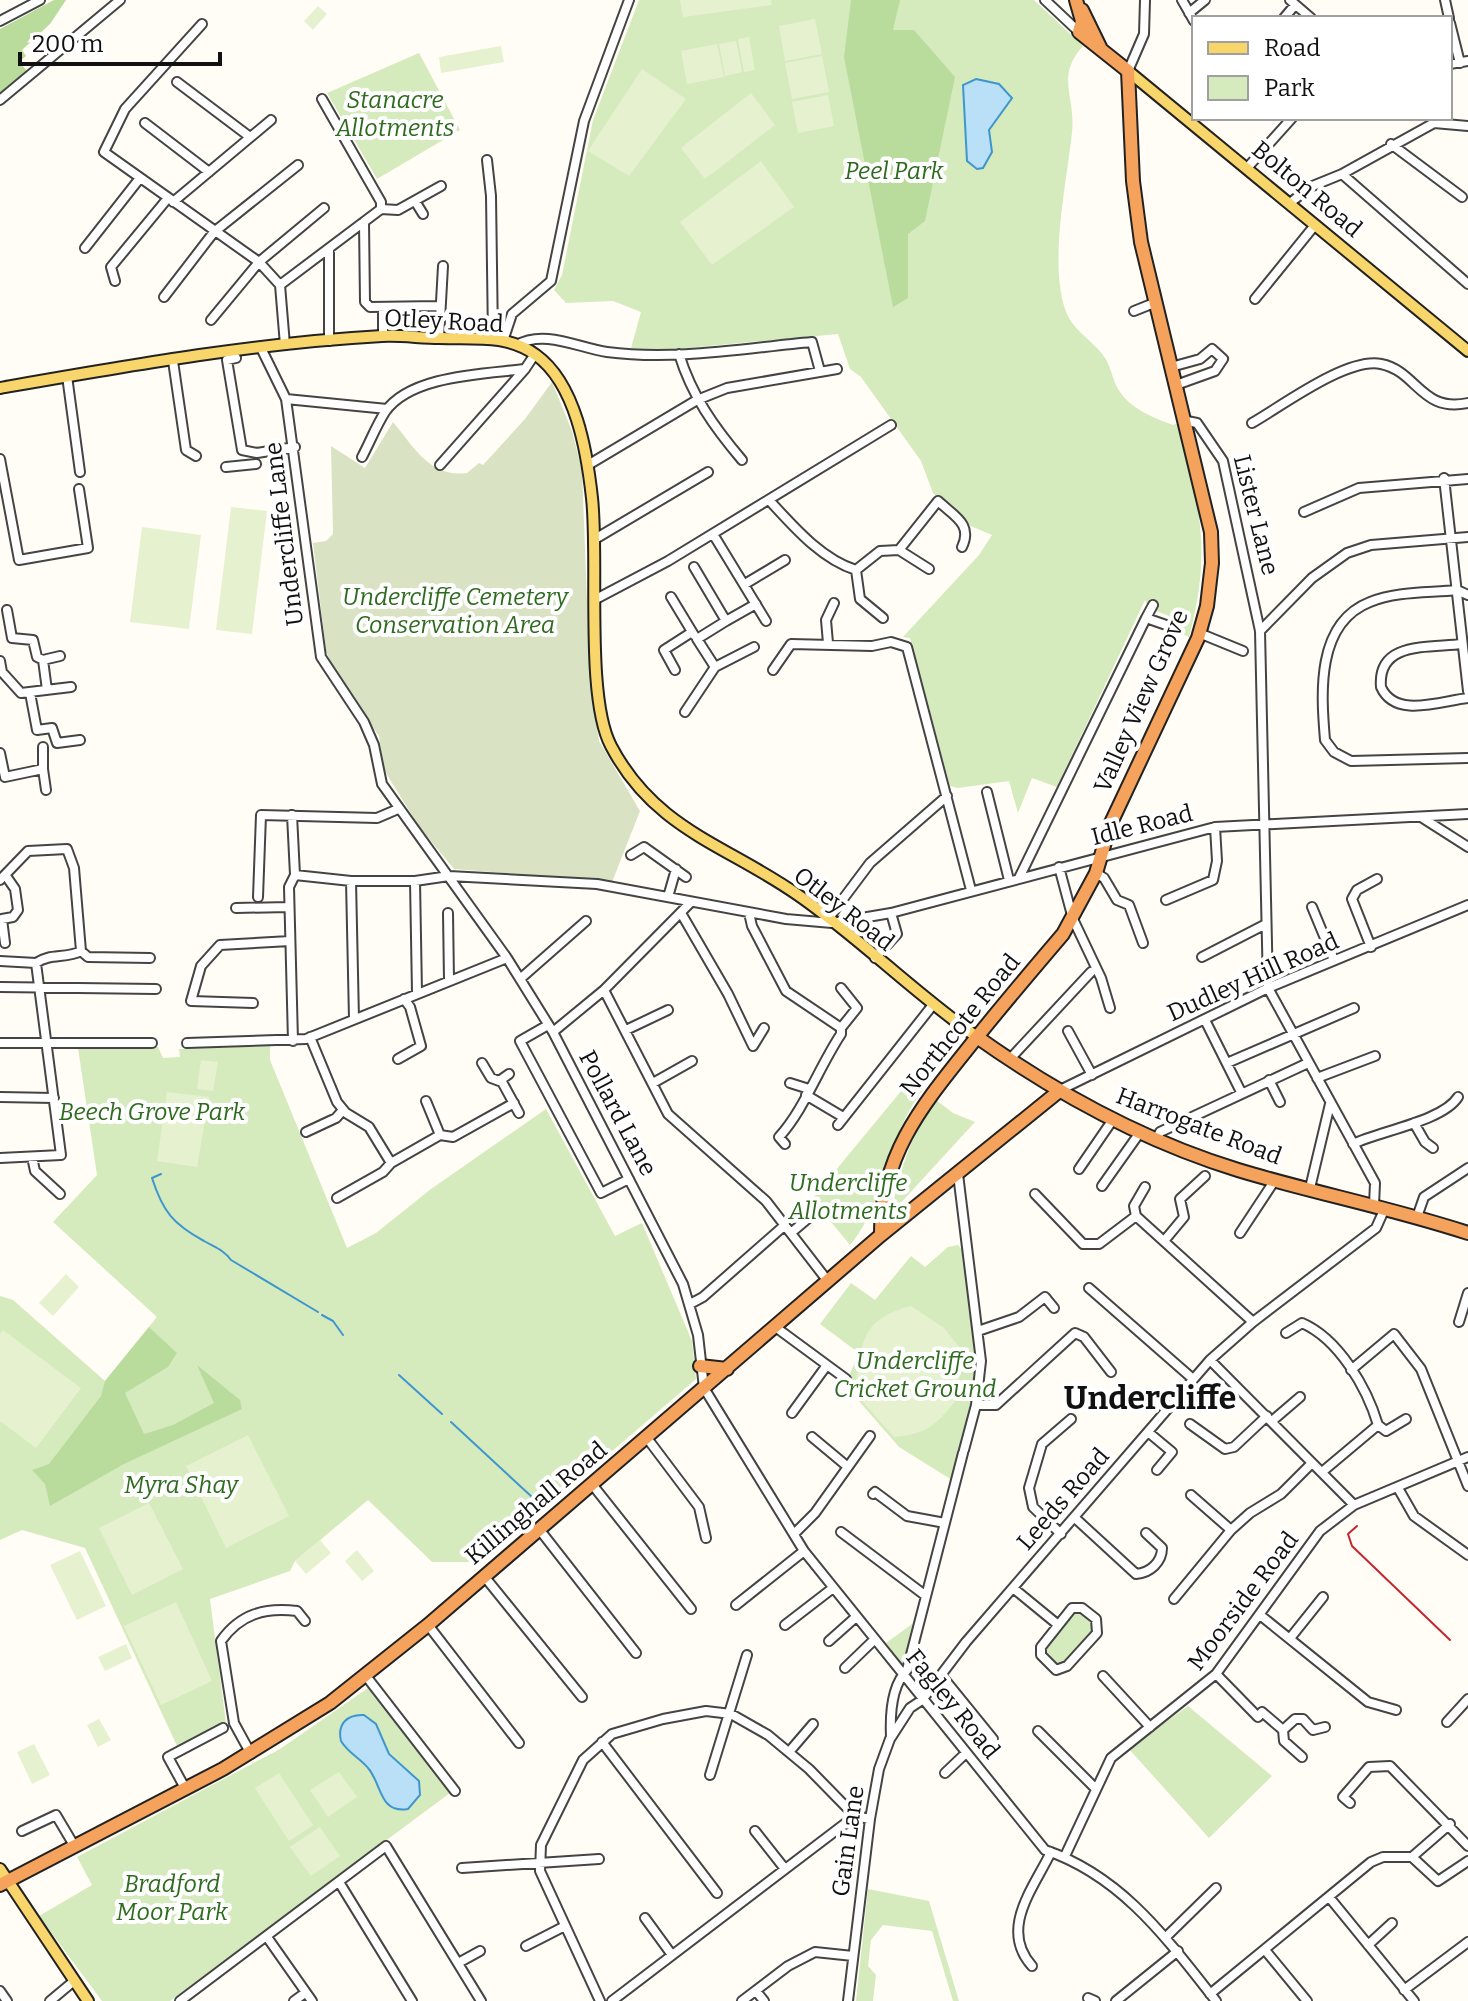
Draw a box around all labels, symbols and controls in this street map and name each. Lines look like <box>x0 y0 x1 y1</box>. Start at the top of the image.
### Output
scale bar <box>20 16 220 66</box>
legend <box>1192 16 1452 120</box>
text: 200 m <box>32 30 104 58</box>
text: Road <box>1264 34 1320 62</box>
text: Park <box>1264 74 1315 102</box>
park label: Stanacre Allotments <box>335 86 454 142</box>
street label: Bolton Road <box>1246 135 1368 243</box>
park label: Peel Park <box>845 157 944 185</box>
street label: Otley Road <box>384 304 504 338</box>
street label: Undercliffe Lane <box>259 441 309 627</box>
street label: Lister Lane <box>1228 452 1284 578</box>
park label: Undercliffe Cemetery Conservation Area <box>342 583 570 639</box>
street label: Valley View Grove <box>1088 605 1194 797</box>
street label: Idle Road <box>1088 799 1196 851</box>
street label: Otley Road <box>788 861 900 957</box>
street label: Dudley Hill Road <box>1163 927 1343 1027</box>
street label: Northcote Road <box>894 948 1026 1102</box>
street label: Pollard Lane <box>573 1046 663 1180</box>
street label: Harrogate Road <box>1112 1082 1286 1170</box>
park label: Beech Grove Park <box>59 1098 246 1126</box>
park label: Undercliffe Allotments <box>788 1169 907 1225</box>
park label: Undercliffe Cricket Ground <box>834 1347 996 1403</box>
district label: Undercliffe <box>1064 1379 1236 1417</box>
street label: Killinghall Road <box>460 1436 612 1570</box>
street label: Leeds Road <box>1011 1442 1115 1556</box>
park label: Myra Shay <box>124 1471 240 1499</box>
street label: Moorside Road <box>1182 1526 1304 1676</box>
street label: Fagley Road <box>900 1644 1006 1764</box>
street label: Gain Lane <box>826 1784 870 1898</box>
park label: Bradford Moor Park <box>116 1870 229 1926</box>

